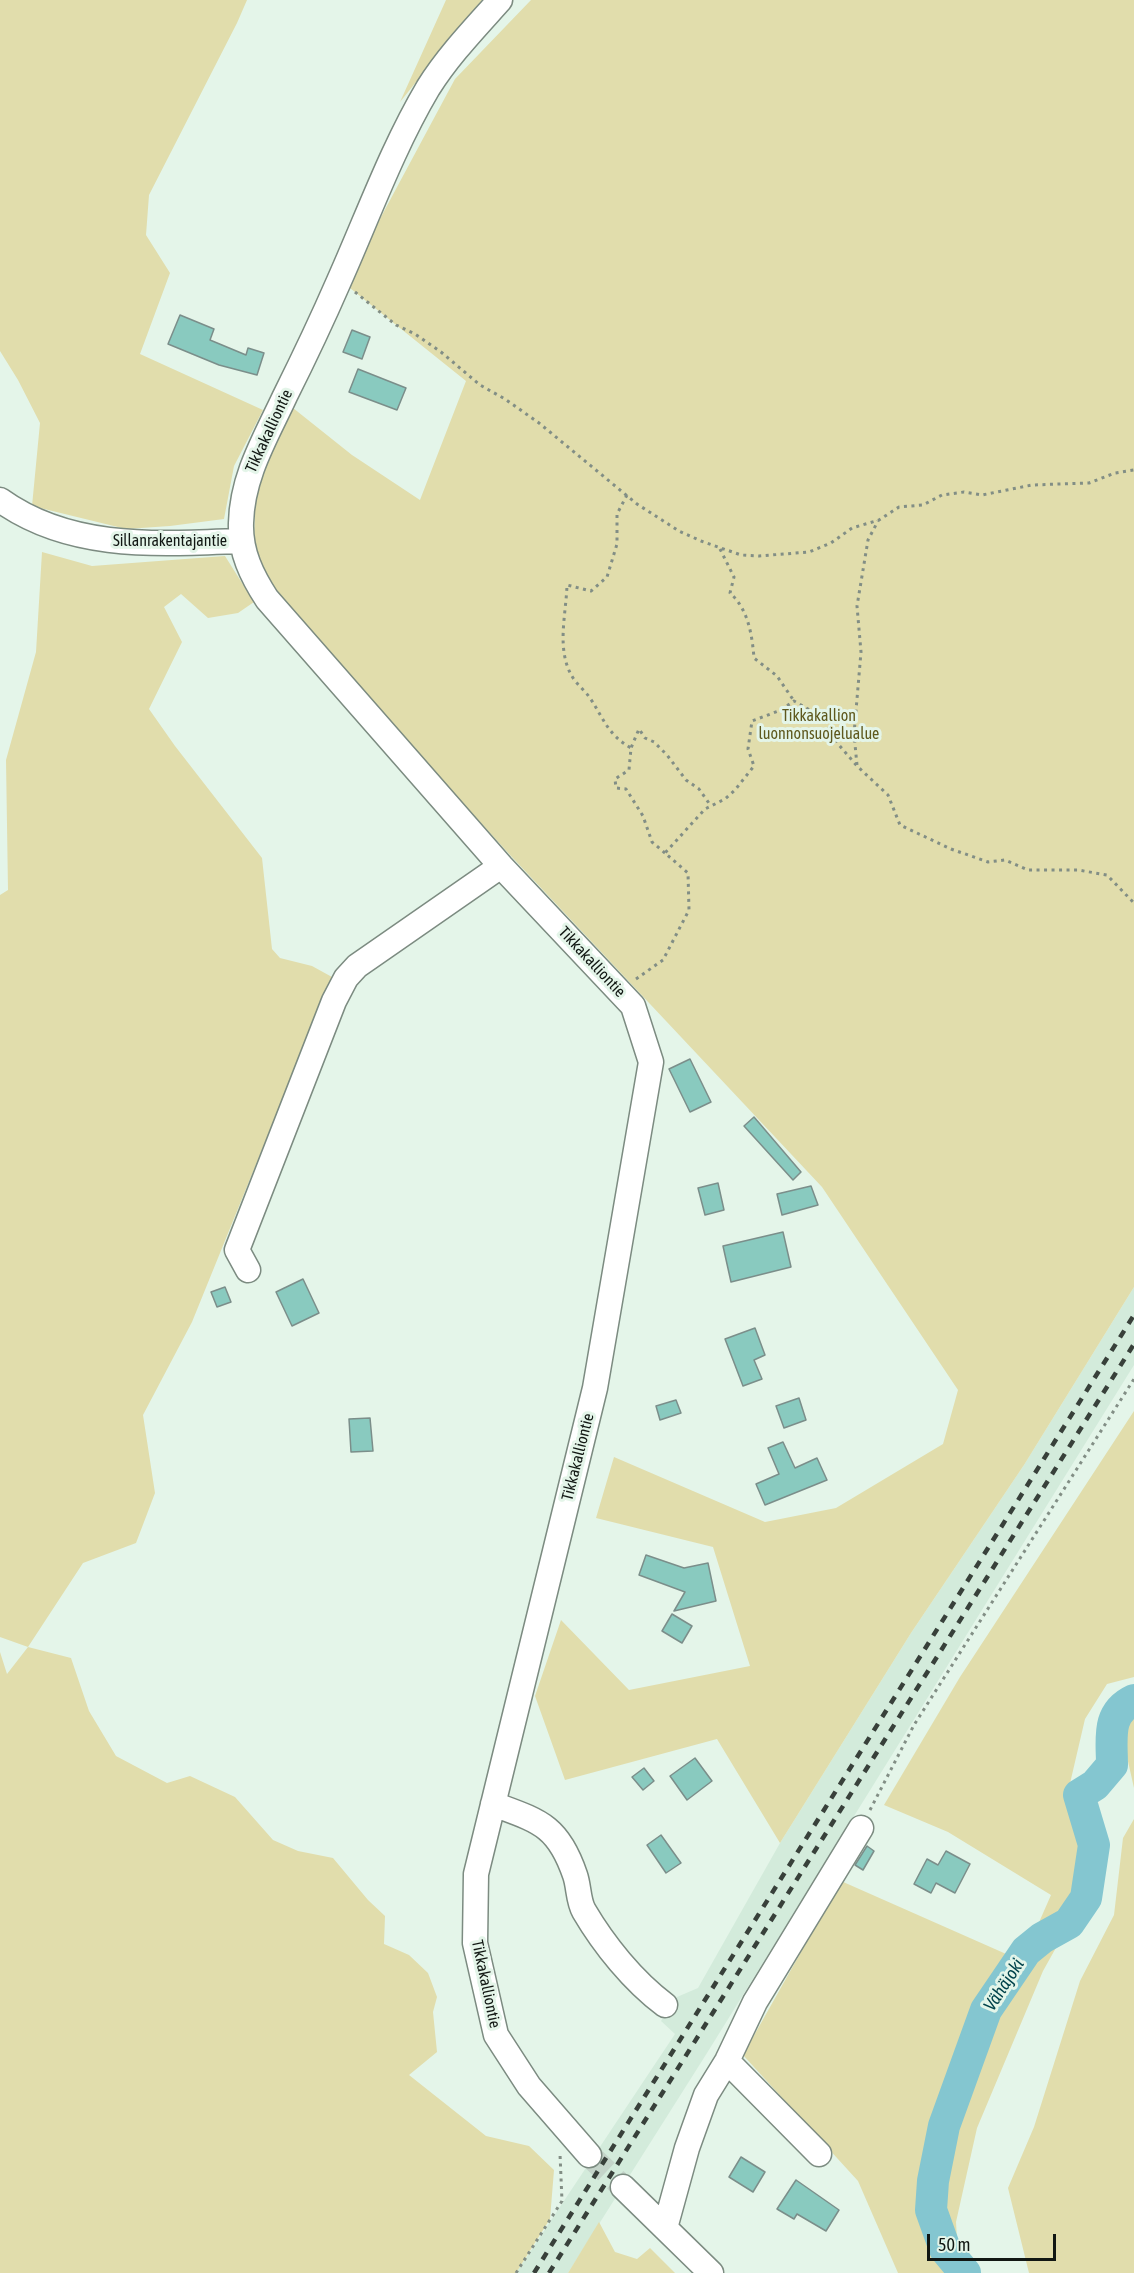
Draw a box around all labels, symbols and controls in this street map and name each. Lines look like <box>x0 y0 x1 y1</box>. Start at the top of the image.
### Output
street label: Tikkakalliontie <box>241 386 297 476</box>
street label: Sillanrakentajantie <box>113 531 227 551</box>
park label: Tikkakallion luonnonsuojelualue <box>759 706 879 744</box>
street label: Tikkakalliontie <box>555 923 629 1001</box>
street label: Tikkakalliontie <box>558 1411 598 1503</box>
street label: Tikkakalliontie <box>467 1938 505 2030</box>
water label: Vähäjoki <box>979 1955 1029 2015</box>
scale bar <box>930 2222 1059 2260</box>
text: 50 m <box>938 2234 970 2255</box>

